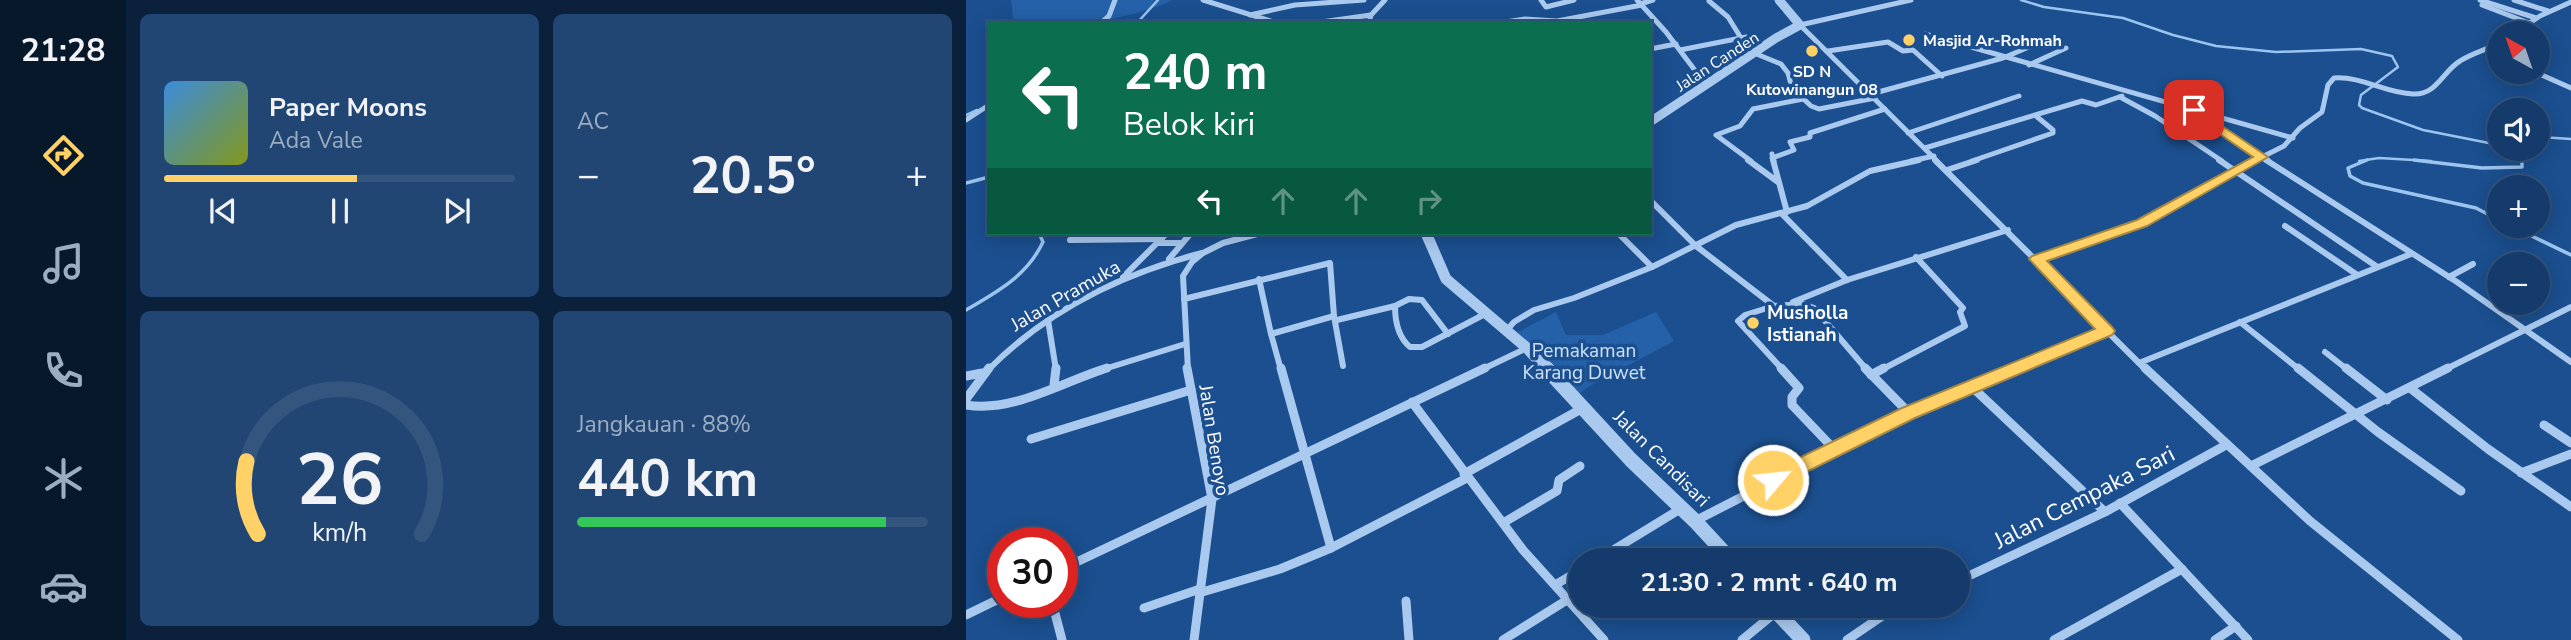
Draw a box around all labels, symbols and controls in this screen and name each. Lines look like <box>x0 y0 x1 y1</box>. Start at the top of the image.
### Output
north arrow <box>2487 21 2550 84</box>
map controls <box>2487 21 2550 315</box>
street label: Jalan Canden <box>1671 27 1763 98</box>
text: 21:28 <box>21 29 105 72</box>
place label: Masjid Ar-Rohmah <box>1923 30 2062 52</box>
marker: Masjid Ar-Rohmah <box>1901 32 1917 48</box>
text: 240 m <box>1123 39 1267 106</box>
marker: SD N Kutowinangun 08 <box>1804 43 1820 59</box>
icon: left <box>1008 49 1099 140</box>
place label: SD N Kutowinangun 08 <box>1746 61 1878 101</box>
pin <box>2164 80 2224 140</box>
text: Paper Moons <box>269 90 427 125</box>
icon: arrive <box>2175 91 2213 129</box>
button: sound <box>2487 98 2550 161</box>
text: Belok kiri <box>1123 103 1255 146</box>
text: AC <box>577 106 609 137</box>
text: Ada Vale <box>269 125 363 156</box>
icon: directions <box>39 131 88 180</box>
text: 20.5° <box>689 140 816 211</box>
text: − <box>577 150 600 201</box>
text: + <box>905 150 928 201</box>
button: + <box>2487 175 2550 238</box>
icon: left <box>1191 182 1229 220</box>
icon: ahead <box>1264 182 1302 220</box>
icon: ahead <box>1337 182 1375 220</box>
icon: right <box>1410 182 1448 220</box>
icon: previous <box>204 192 242 230</box>
icon: pause <box>321 192 359 230</box>
icon: next <box>438 192 476 230</box>
icon: music <box>39 239 88 288</box>
button: − <box>2487 252 2550 315</box>
street label: Jalan Pramuka <box>1005 254 1125 338</box>
place label: Musholla Istianah <box>1767 300 1848 348</box>
marker: Musholla Istianah <box>1745 315 1761 331</box>
park label: Pemakaman Karang Duwet <box>1523 338 1646 386</box>
icon: phone <box>39 346 88 395</box>
street label: Jalan Benoyo <box>1192 382 1236 497</box>
street label: Jalan Candisari <box>1607 404 1715 513</box>
text: Jangkauan · 88% <box>577 409 751 440</box>
text: 26 <box>296 431 383 531</box>
street label: Jalan Cempaka Sari <box>1988 438 2180 557</box>
text: 440 km <box>577 443 758 514</box>
position arrow <box>1736 443 1810 517</box>
icon: climate <box>39 454 88 503</box>
text: km/h <box>312 516 367 550</box>
speed limit sign: 30 <box>987 527 1078 618</box>
icon: car <box>39 562 88 611</box>
text: 21:30 · 2 mnt · 640 m <box>1640 565 1898 600</box>

